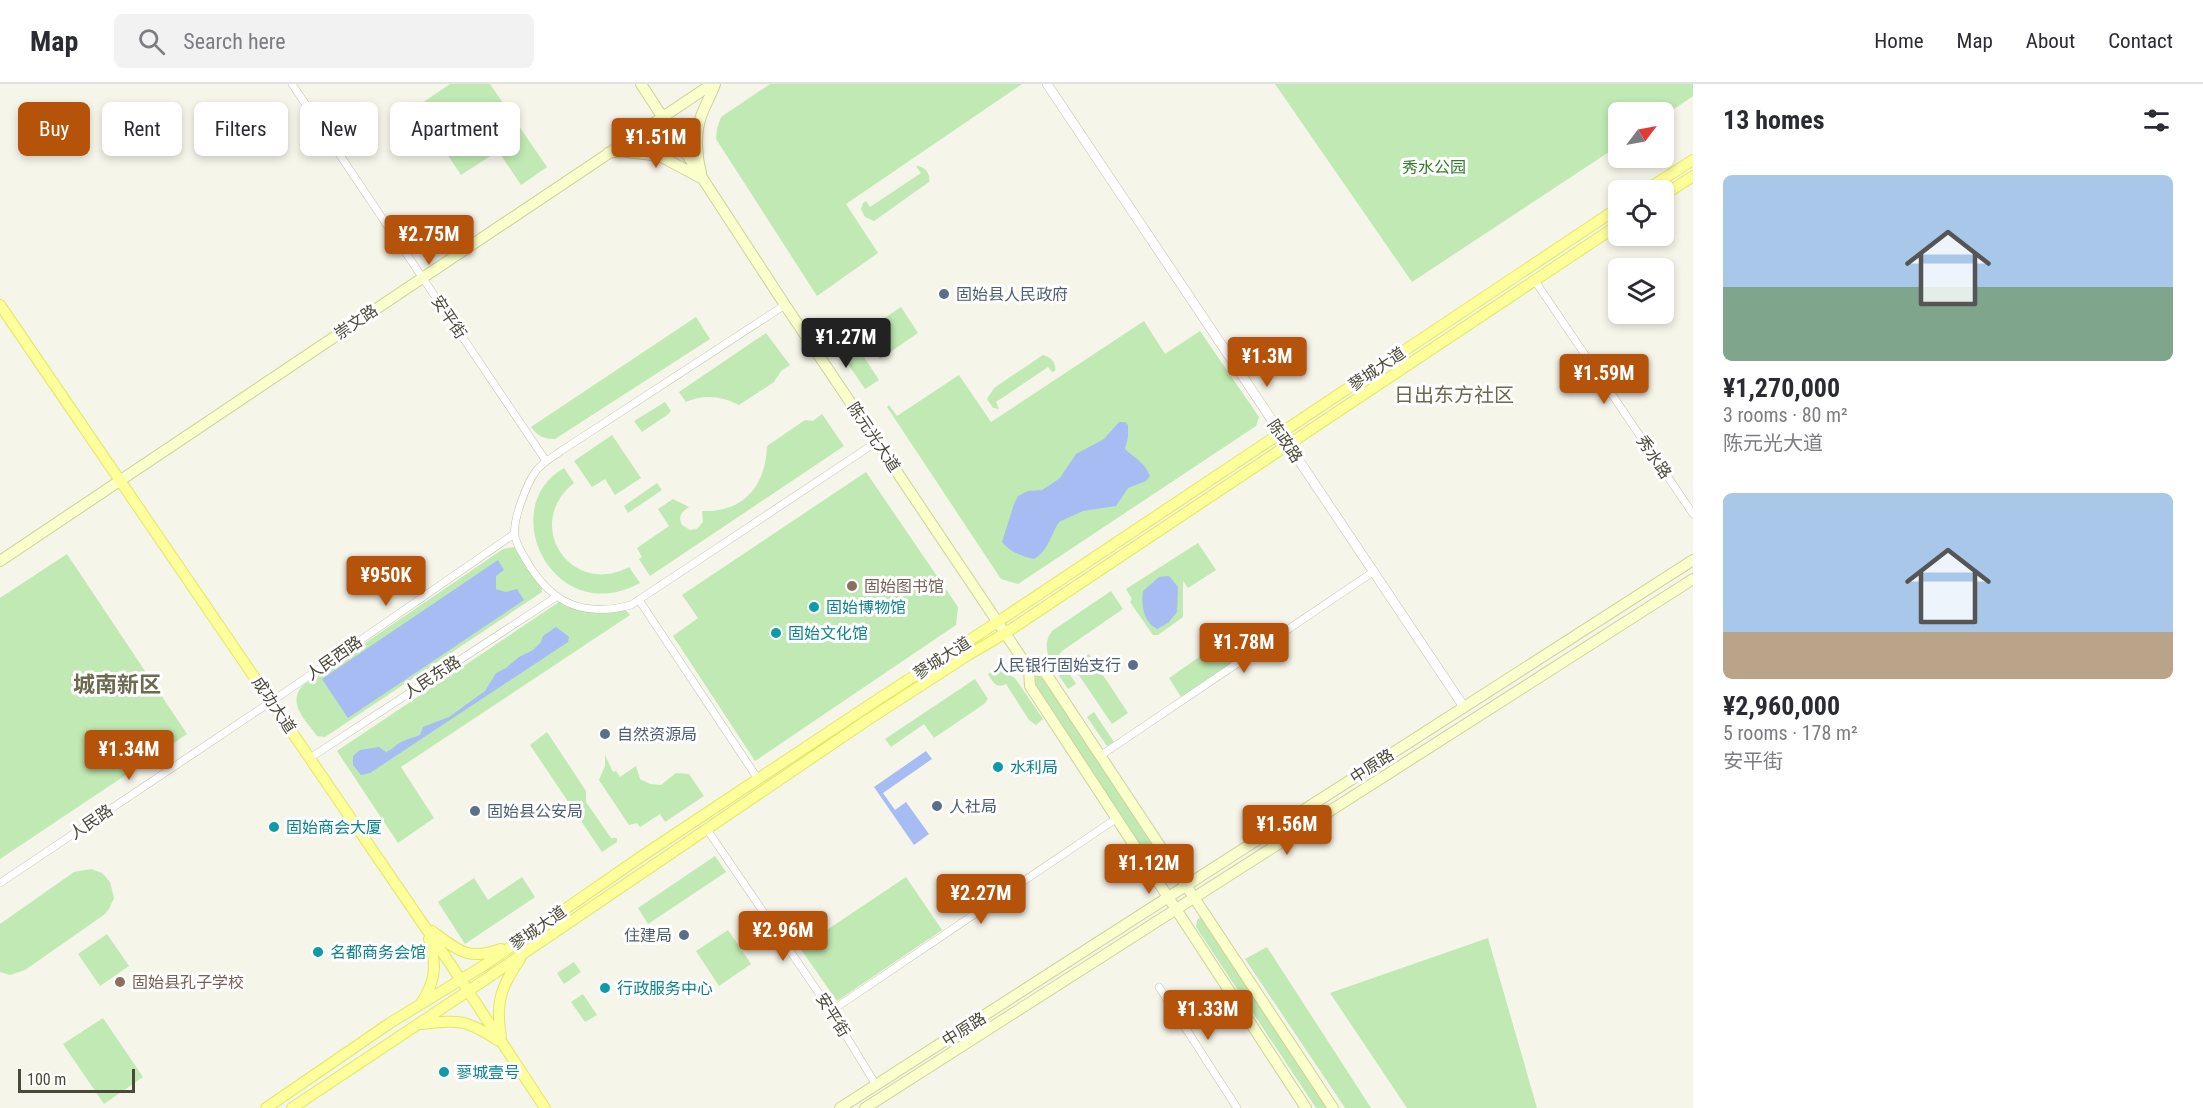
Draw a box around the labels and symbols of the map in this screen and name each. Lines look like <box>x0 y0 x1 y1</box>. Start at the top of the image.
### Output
north arrow <box>1608 102 1674 168</box>
pin: ¥1.51M <box>607 118 705 169</box>
park label: 秀水公园 <box>1402 158 1466 177</box>
pin: ¥2.75M <box>380 215 478 266</box>
place label: 固始县人民政府 <box>956 285 1068 304</box>
marker: 固始县人民政府 <box>937 287 951 301</box>
street label: 安平街 <box>428 292 470 342</box>
street label: 崇文路 <box>331 301 381 343</box>
pin: ¥1.27M <box>797 318 895 369</box>
pin: ¥1.3M <box>1225 337 1309 388</box>
street label: 蓼城大道 <box>1345 343 1409 395</box>
pin: ¥1.59M <box>1555 354 1653 405</box>
district label: 日出东方社区 <box>1394 383 1514 407</box>
street label: 陈元光大道 <box>844 399 904 475</box>
street label: 陈政路 <box>1264 416 1306 466</box>
street label: 秀水路 <box>1633 432 1675 482</box>
pin: ¥950K <box>344 556 428 607</box>
place label: 固始图书馆 <box>864 577 944 596</box>
marker: 固始图书馆 <box>845 579 859 593</box>
place label: 固始博物馆 <box>826 598 906 617</box>
marker: 固始博物馆 <box>807 600 821 614</box>
pin: ¥1.78M <box>1195 623 1293 674</box>
place label: 固始文化馆 <box>788 624 868 643</box>
marker: 固始文化馆 <box>769 626 783 640</box>
street label: 人民西路 <box>302 632 366 684</box>
street label: 蓼城大道 <box>910 633 974 683</box>
street label: 人民东路 <box>400 652 464 702</box>
place label: 人民银行固始支行 <box>993 656 1121 675</box>
marker: 人民银行固始支行 <box>1126 658 1140 672</box>
district label: 城南新区 <box>73 672 161 697</box>
street label: 成功大道 <box>248 673 300 737</box>
place label: 自然资源局 <box>617 725 697 744</box>
marker: 自然资源局 <box>598 727 612 741</box>
pin: ¥1.34M <box>80 730 178 781</box>
street label: 中原路 <box>1347 745 1397 787</box>
place label: 水利局 <box>1010 758 1058 777</box>
marker: 水利局 <box>991 760 1005 774</box>
place label: 人社局 <box>949 797 997 816</box>
marker: 人社局 <box>930 799 944 813</box>
street label: 人民路 <box>66 801 116 843</box>
place label: 固始县公安局 <box>487 802 583 821</box>
marker: 固始县公安局 <box>468 804 482 818</box>
pin: ¥1.56M <box>1238 805 1336 856</box>
place label: 固始商会大厦 <box>286 818 382 837</box>
marker: 固始商会大厦 <box>267 820 281 834</box>
pin: ¥1.12M <box>1100 844 1198 895</box>
pin: ¥2.27M <box>932 874 1030 925</box>
street label: 蓼城大道 <box>506 902 570 954</box>
pin: ¥2.96M <box>734 911 832 962</box>
place label: 住建局 <box>624 926 672 945</box>
marker: 住建局 <box>677 928 691 942</box>
place label: 名都商务会馆 <box>330 943 426 962</box>
marker: 名都商务会馆 <box>311 945 325 959</box>
place label: 固始县孔子学校 <box>132 973 244 992</box>
marker: 固始县孔子学校 <box>113 975 127 989</box>
place label: 行政服务中心 <box>617 979 713 998</box>
marker: 行政服务中心 <box>598 981 612 995</box>
street label: 安平街 <box>812 990 854 1040</box>
pin: ¥1.33M <box>1159 990 1257 1041</box>
street label: 中原路 <box>939 1008 989 1050</box>
place label: 蓼城壹号 <box>456 1063 520 1082</box>
marker: 蓼城壹号 <box>437 1065 451 1079</box>
scale bar <box>18 1066 135 1094</box>

